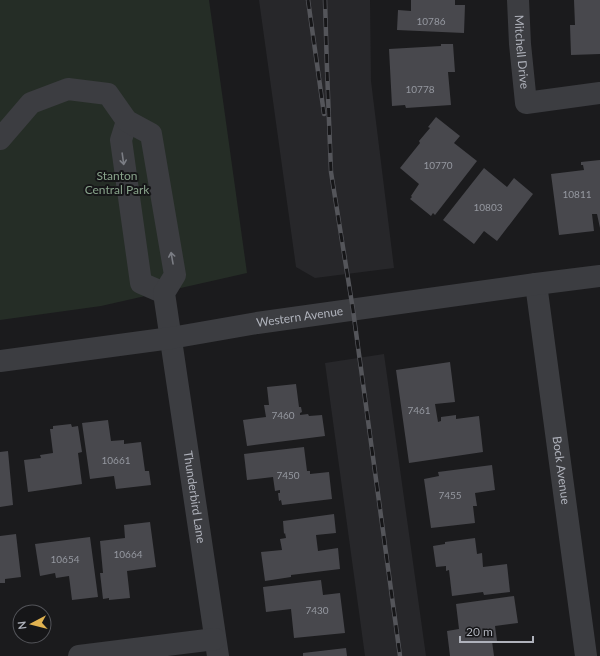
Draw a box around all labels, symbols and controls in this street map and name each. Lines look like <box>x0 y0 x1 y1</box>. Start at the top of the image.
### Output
street label: Mitchell Drive <box>512 14 533 90</box>
house number: 10786 <box>416 15 446 27</box>
house number: 10778 <box>405 83 435 95</box>
one-way arrow <box>119 152 127 165</box>
house number: 10770 <box>423 159 453 171</box>
park label: Stanton Central Park <box>85 168 150 197</box>
house number: 10811 <box>562 188 592 200</box>
house number: 10803 <box>473 201 503 213</box>
one-way arrow <box>168 252 176 265</box>
street label: Western Avenue <box>255 303 344 330</box>
house number: 7461 <box>407 404 431 416</box>
house number: 7460 <box>271 409 295 421</box>
street label: Bock Avenue <box>550 435 574 505</box>
street label: Thunderbird Lane <box>181 450 209 544</box>
house number: 10661 <box>101 454 131 466</box>
house number: 7450 <box>276 469 300 481</box>
house number: 7455 <box>438 489 462 501</box>
house number: 10664 <box>113 548 143 560</box>
house number: 10654 <box>50 553 80 565</box>
north arrow <box>12 604 52 644</box>
house number: 7430 <box>305 604 329 616</box>
scale bar <box>460 618 533 644</box>
text: N <box>15 620 29 630</box>
text: 20 m <box>466 624 493 639</box>

